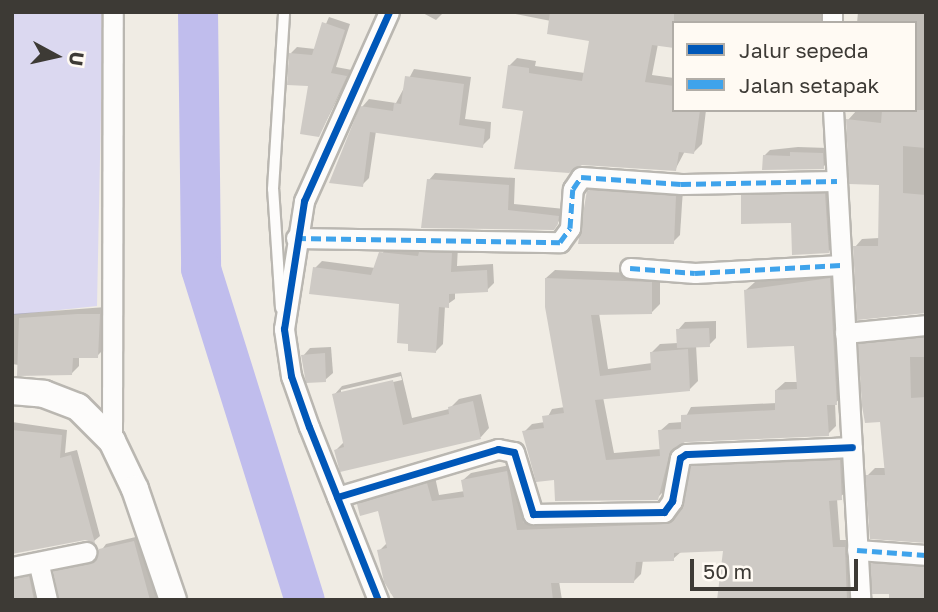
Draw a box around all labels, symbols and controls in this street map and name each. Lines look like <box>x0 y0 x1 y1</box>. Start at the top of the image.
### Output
north arrow <box>21 21 91 91</box>
legend <box>672 21 917 112</box>
text: Jalur sepeda <box>739 37 869 63</box>
text: U <box>65 51 90 67</box>
text: Jalan setapak <box>739 72 880 98</box>
scale bar <box>693 546 861 590</box>
text: 50 m <box>703 558 752 584</box>

